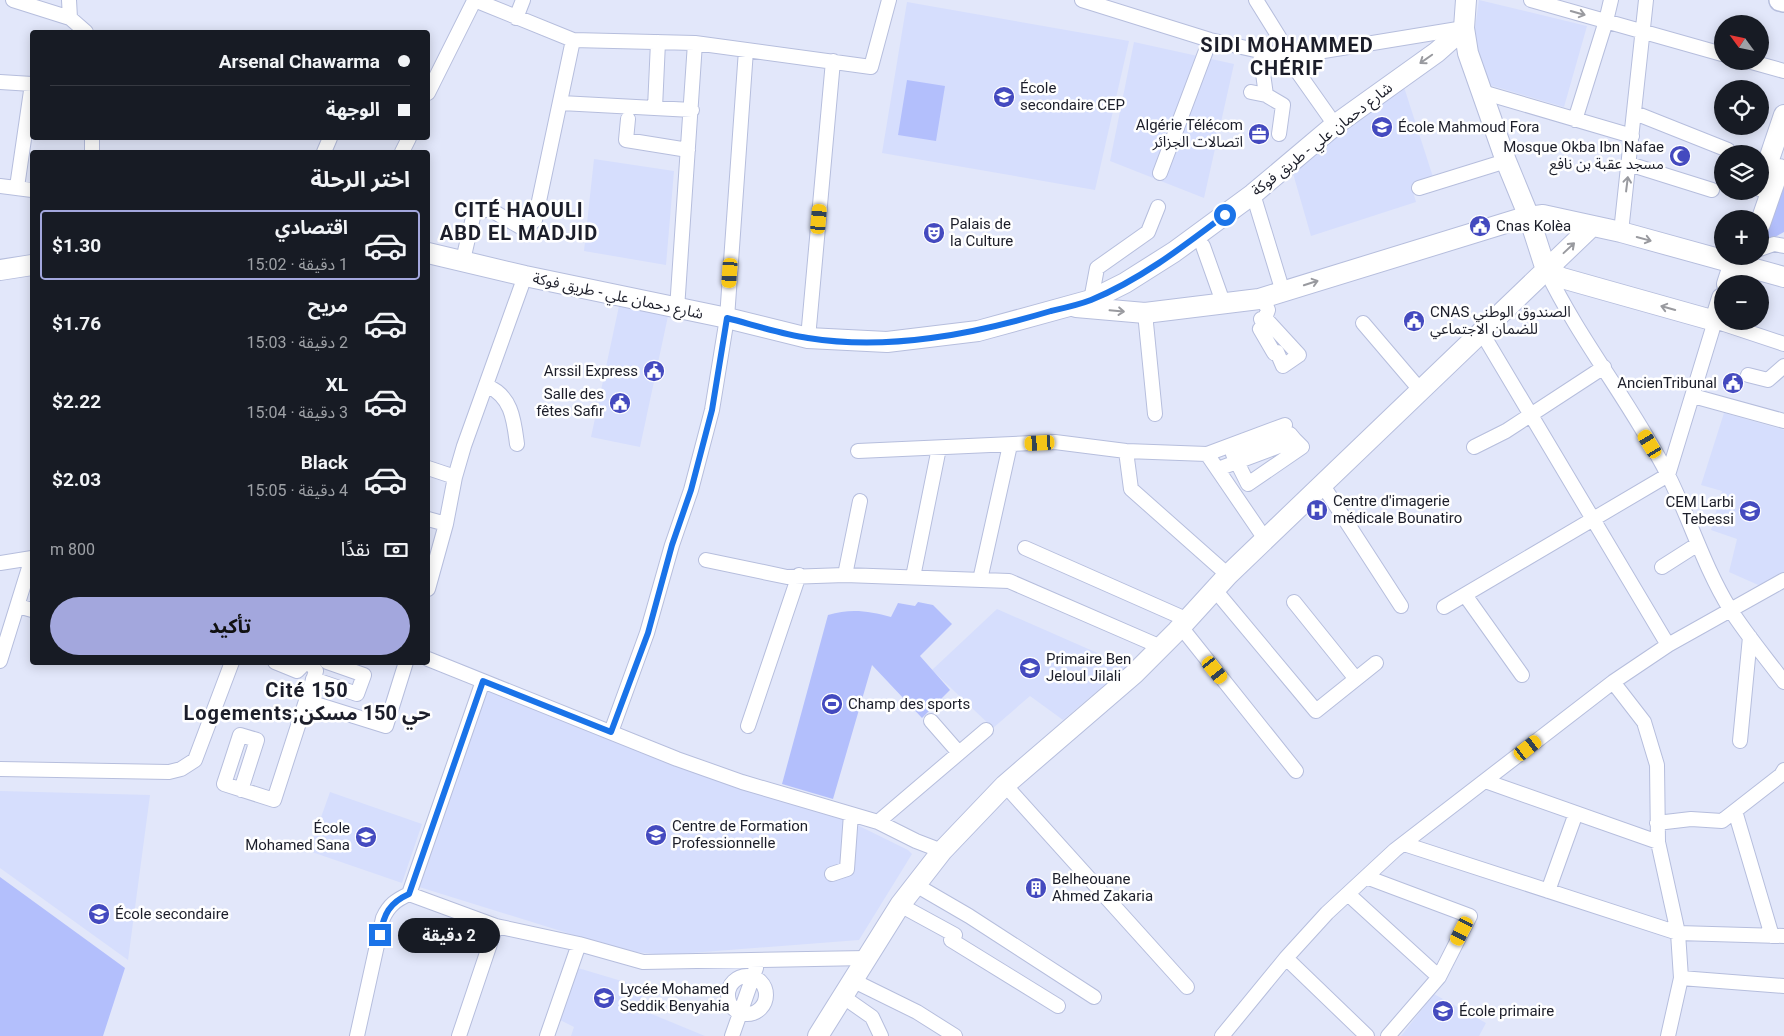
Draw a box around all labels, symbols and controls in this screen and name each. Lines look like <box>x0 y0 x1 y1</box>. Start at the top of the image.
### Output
one-way arrow <box>1569 9 1585 18</box>
north arrow <box>1714 15 1769 70</box>
map controls <box>1714 15 1769 330</box>
district label: SIDI MOHAMMED CHÉRIF <box>1200 33 1374 80</box>
text: Arsenal Chawarma <box>219 50 380 73</box>
one-way arrow <box>1420 54 1434 64</box>
street label: شارع دحمان علي - طريق فوكة <box>1248 78 1398 202</box>
place label: École secondaire CEP <box>1020 79 1125 114</box>
button: locate <box>1714 80 1769 135</box>
school or university icon: École secondaire CEP <box>992 85 1016 109</box>
text: الوجهة <box>326 98 380 121</box>
school or university icon: École Mahmoud Fora <box>1370 115 1394 139</box>
place label: Algérie Télécom اتصالات الجزائر <box>1136 116 1243 151</box>
place label: École Mahmoud Fora <box>1398 118 1539 136</box>
office icon: Algérie Télécom اتصالات الجزائر <box>1247 122 1271 146</box>
place label: Mosque Okba Ibn Nafae مسجد عقبة بن نافع <box>1503 138 1664 176</box>
mosque icon: Mosque Okba Ibn Nafae مسجد عقبة بن نافع <box>1668 144 1692 168</box>
button: layers <box>1714 145 1769 200</box>
text: اختر الرحلة <box>311 167 410 192</box>
one-way arrow <box>1622 176 1632 192</box>
district label: CITÉ HAOULI ABD EL MADJID <box>440 198 598 245</box>
car <box>810 203 827 235</box>
route start <box>1214 204 1236 226</box>
button: + <box>1714 210 1769 265</box>
public building icon: Cnas Kolèa <box>1468 214 1492 238</box>
place label: Palais de la Culture <box>950 215 1013 250</box>
text: اقتصادي <box>275 216 348 239</box>
place label: Cnas Kolèa <box>1496 217 1571 235</box>
theatre icon: Palais de la Culture <box>922 221 946 245</box>
icon: car <box>363 223 408 268</box>
text: $1.30 <box>52 234 101 257</box>
one-way arrow <box>1636 234 1652 244</box>
one-way arrow <box>1563 242 1575 254</box>
text: 1 دقيقة · 15:02 <box>247 255 348 274</box>
car <box>721 258 738 288</box>
street label: شارع دحمان علي - طريق فوكة <box>530 269 705 326</box>
button: − <box>1714 275 1769 330</box>
one-way arrow <box>1303 278 1319 287</box>
text: مريح <box>308 294 348 317</box>
icon: car <box>363 301 408 346</box>
place label: CNAS الصندوق الوطني للضمان الاجتماعي <box>1430 303 1571 340</box>
one-way arrow <box>1660 303 1676 312</box>
one-way arrow <box>1109 306 1125 316</box>
public building icon: CNAS الصندوق الوطني للضمان الاجتماعي <box>1402 309 1426 333</box>
text: $1.76 <box>52 312 101 335</box>
text: 2 دقيقة · 15:03 <box>247 333 348 352</box>
public building icon: Arssil Express <box>642 359 666 383</box>
place label: Arssil Express <box>544 362 638 380</box>
public building icon: AncienTribunal <box>1721 371 1745 395</box>
text: XL <box>326 373 348 396</box>
place label: AncienTribunal <box>1617 374 1717 392</box>
icon: car <box>363 379 408 424</box>
place label: Salle des fêtes Safir <box>536 385 604 420</box>
text: $2.22 <box>52 390 101 413</box>
public building icon: Salle des fêtes Safir <box>608 391 632 415</box>
text: 3 دقيقة · 15:04 <box>247 403 348 422</box>
car <box>1635 427 1664 461</box>
car <box>1024 435 1055 451</box>
text: Black <box>301 451 348 474</box>
icon: car <box>363 457 408 502</box>
text: $2.03 <box>52 468 101 491</box>
text: 4 دقيقة · 15:05 <box>247 481 348 500</box>
place label: Centre d'imagerie médicale Bounatiro <box>1333 492 1462 527</box>
place label: CEM Larbi Tebessi <box>1666 493 1734 528</box>
hospital icon: Centre d'imagerie médicale Bounatiro <box>1305 498 1329 522</box>
school or university icon: CEM Larbi Tebessi <box>1738 499 1762 523</box>
icon: cash <box>382 536 410 564</box>
text: نقدًا <box>341 538 370 561</box>
text: 800 m <box>50 540 95 559</box>
button: تأكيد <box>50 597 410 655</box>
place label: Primaire Ben Jeloul Jilali <box>1046 650 1131 685</box>
car <box>1199 654 1230 686</box>
school or university icon: Primaire Ben Jeloul Jilali <box>1018 656 1042 680</box>
district label: Cité 150 Logements;حي 150 مسكن <box>183 678 431 730</box>
sports icon: Champ des sports <box>820 692 844 716</box>
place label: Champ des sports <box>848 695 970 713</box>
car <box>1511 733 1544 763</box>
place label: Centre de Formation Professionnelle <box>672 817 808 852</box>
place label: École Mohamed Sana <box>245 819 350 854</box>
school or university icon: Centre de Formation Professionnelle <box>644 823 668 847</box>
school or university icon: École Mohamed Sana <box>354 825 378 849</box>
place label: Belheouane Ahmed Zakaria <box>1052 870 1153 905</box>
building icon: Belheouane Ahmed Zakaria <box>1024 876 1048 900</box>
school or university icon: École secondaire <box>87 902 111 926</box>
place label: École secondaire <box>115 905 229 923</box>
car <box>1448 914 1475 948</box>
callout: 2 دقيقة <box>398 918 500 952</box>
route end <box>369 924 391 946</box>
text: 2 دقيقة <box>422 926 476 945</box>
place label: Lycée Mohamed Seddik Benyahia <box>620 980 730 1015</box>
school or university icon: Lycée Mohamed Seddik Benyahia <box>592 986 616 1010</box>
school or university icon: École primaire <box>1431 999 1455 1023</box>
place label: École primaire <box>1459 1002 1554 1020</box>

